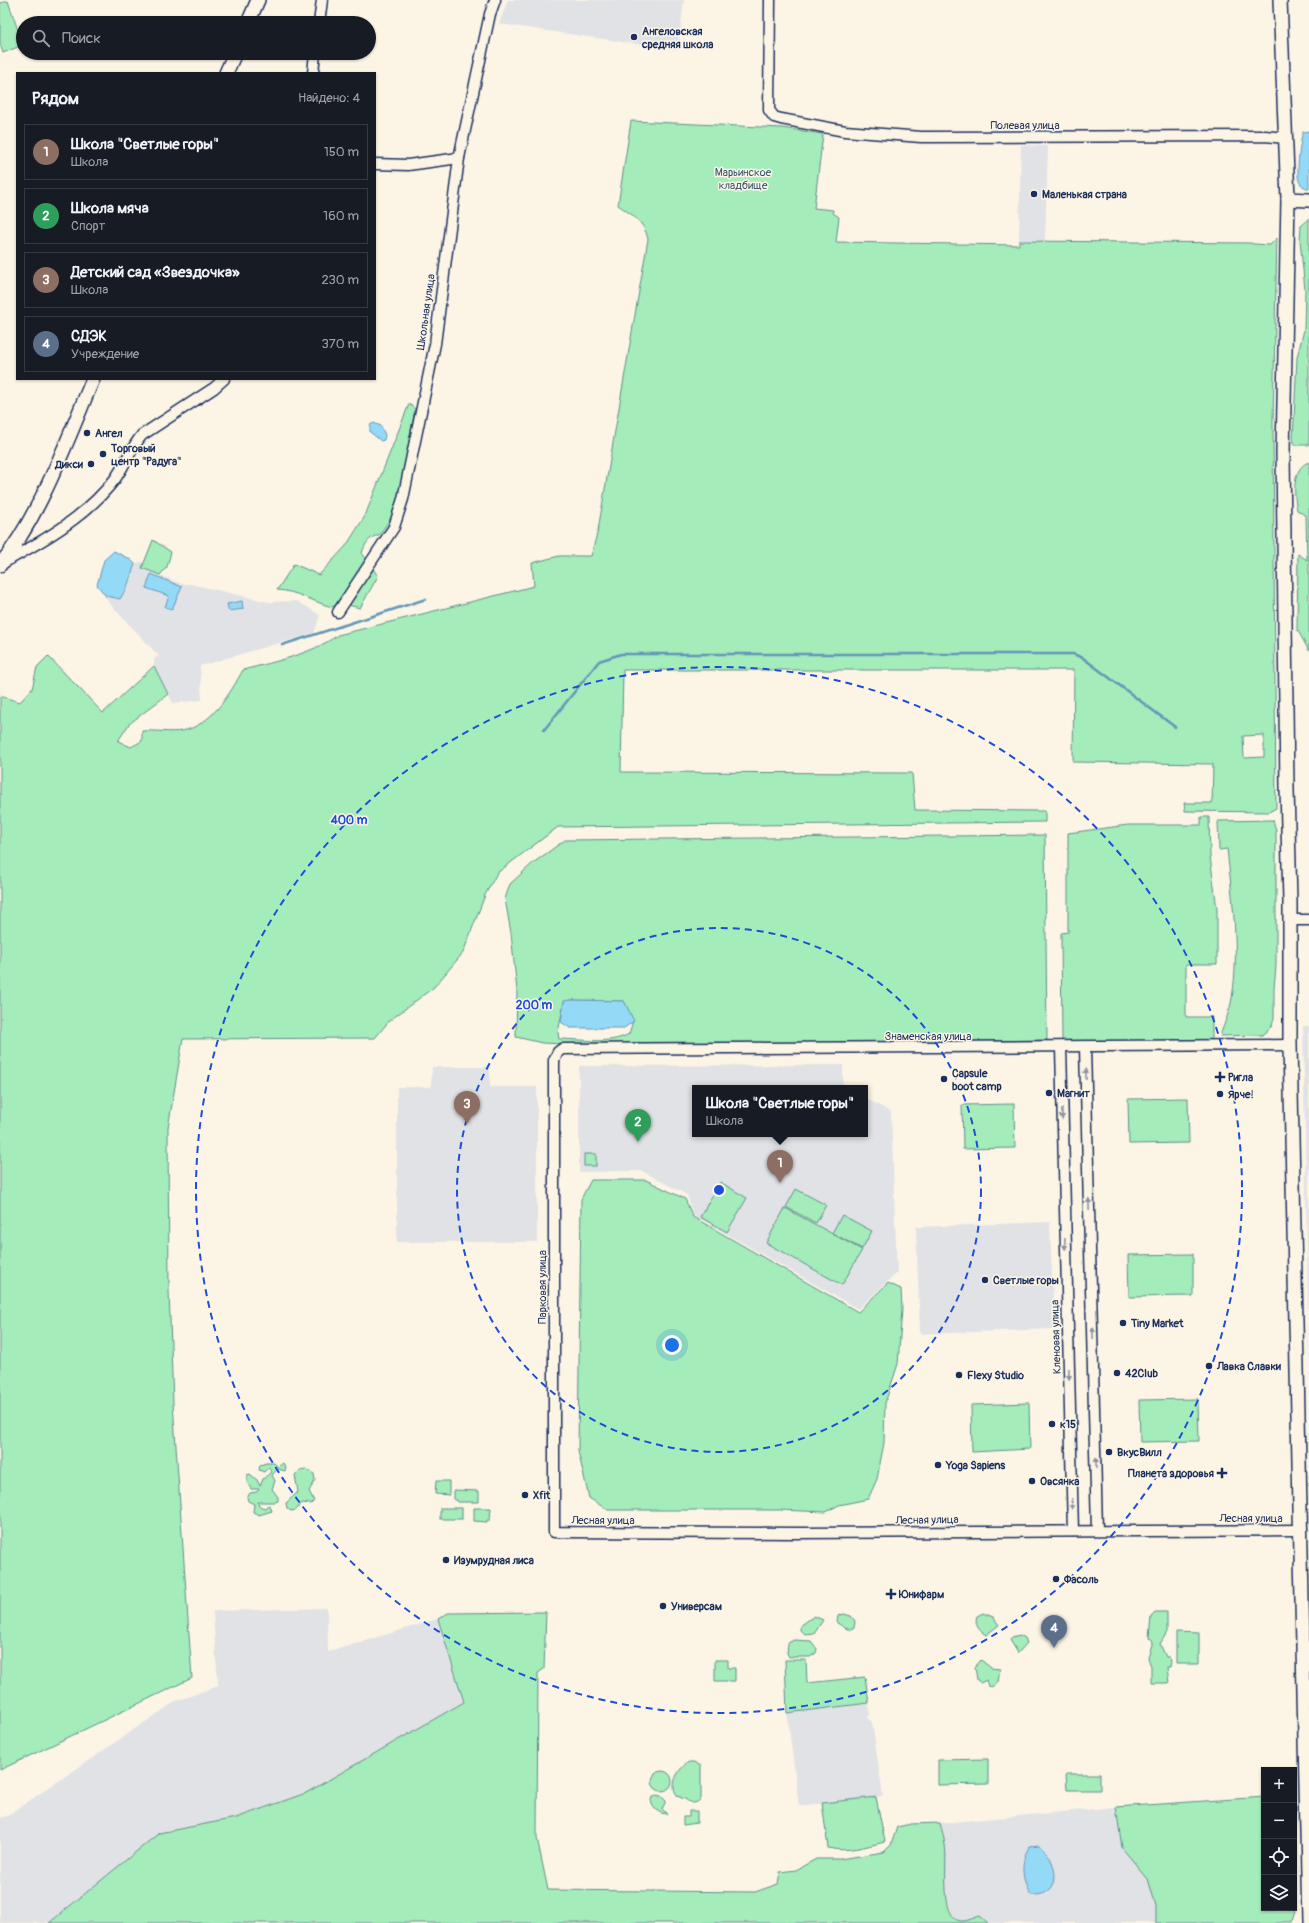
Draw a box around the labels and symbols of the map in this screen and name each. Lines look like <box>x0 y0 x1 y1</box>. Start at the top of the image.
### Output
place label: Ангеловская средняя школа <box>641 25 713 51</box>
marker: Ангеловская средняя школа <box>629 32 639 42</box>
street label: Полевая улица <box>990 119 1060 132</box>
park label: Марьинское кладбище <box>715 166 772 192</box>
place label: Маленькая страна <box>1042 188 1127 201</box>
marker: Маленькая страна <box>1029 189 1039 199</box>
street label: Школьная улица <box>414 273 438 351</box>
place label: Ангел <box>95 427 123 440</box>
marker: Ангел <box>82 428 92 438</box>
place label: Торговый центр "Радуга" <box>110 442 182 468</box>
marker: Торговый центр "Радуга" <box>98 449 108 459</box>
place label: Дикси <box>54 458 83 471</box>
marker: Дикси <box>86 459 96 469</box>
text: 400 m <box>330 813 368 828</box>
text: 200 m <box>516 998 553 1013</box>
street label: Знаменская улица <box>885 1030 971 1043</box>
place label: Capsule boot camp <box>952 1067 1002 1093</box>
one-way arrow <box>1083 1067 1089 1080</box>
place label: Ригла <box>1228 1071 1253 1084</box>
marker: Ригла <box>1215 1072 1225 1082</box>
marker: Capsule boot camp <box>939 1074 949 1084</box>
place label: Магнит <box>1057 1087 1090 1100</box>
marker: Магнит <box>1044 1088 1054 1098</box>
place label: Ярче! <box>1228 1088 1254 1101</box>
marker: Ярче! <box>1215 1089 1225 1099</box>
pin: 3 <box>454 1091 480 1124</box>
one-way arrow <box>1059 1108 1065 1121</box>
pin: 2 <box>625 1109 651 1142</box>
pin: 1 <box>767 1150 793 1183</box>
centre of rings <box>712 1183 726 1197</box>
one-way arrow <box>1086 1197 1092 1210</box>
one-way arrow <box>1062 1238 1068 1251</box>
street label: Парковая улица <box>536 1250 549 1324</box>
place label: Светлые горы <box>993 1274 1059 1287</box>
marker: Светлые горы <box>980 1275 990 1285</box>
street label: Кленовая улица <box>1048 1300 1064 1374</box>
place label: Tiny Market <box>1130 1317 1184 1330</box>
marker: Tiny Market <box>1118 1318 1128 1328</box>
one-way arrow <box>1090 1326 1096 1339</box>
your location <box>662 1335 682 1355</box>
place label: Лавка Славки <box>1216 1360 1281 1373</box>
marker: Лавка Славки <box>1204 1361 1214 1371</box>
place label: 42Club <box>1124 1367 1158 1380</box>
one-way arrow <box>1066 1368 1072 1381</box>
marker: 42Club <box>1112 1368 1122 1378</box>
place label: Flexy Studio <box>967 1369 1024 1382</box>
marker: Flexy Studio <box>954 1370 964 1380</box>
place label: к15 <box>1060 1418 1076 1431</box>
marker: к15 <box>1047 1419 1057 1429</box>
place label: ВкусВилл <box>1117 1446 1162 1459</box>
marker: ВкусВилл <box>1104 1447 1114 1457</box>
one-way arrow <box>1093 1456 1099 1469</box>
place label: Yoga Sapiens <box>945 1459 1005 1472</box>
marker: Yoga Sapiens <box>933 1460 943 1470</box>
place label: Планета здоровья <box>1128 1467 1214 1480</box>
marker: Планета здоровья <box>1217 1468 1227 1478</box>
place label: Овсянка <box>1040 1475 1079 1488</box>
marker: Овсянка <box>1027 1476 1037 1486</box>
place label: Xfit <box>533 1489 551 1502</box>
marker: Xfit <box>520 1490 530 1500</box>
one-way arrow <box>1069 1498 1075 1511</box>
street label: Лесная улица <box>1218 1512 1283 1525</box>
street label: Лесная улица <box>894 1513 959 1527</box>
street label: Лесная улица <box>570 1514 635 1527</box>
place label: Изумрудная лиса <box>454 1554 534 1567</box>
marker: Изумрудная лиса <box>441 1555 451 1565</box>
place label: Фасоль <box>1063 1573 1099 1586</box>
marker: Фасоль <box>1051 1574 1061 1584</box>
place label: Юнифарм <box>898 1588 944 1601</box>
marker: Юнифарм <box>886 1589 896 1599</box>
place label: Универсам <box>671 1600 722 1613</box>
marker: Универсам <box>658 1601 668 1611</box>
pin: 4 <box>1041 1615 1067 1648</box>

